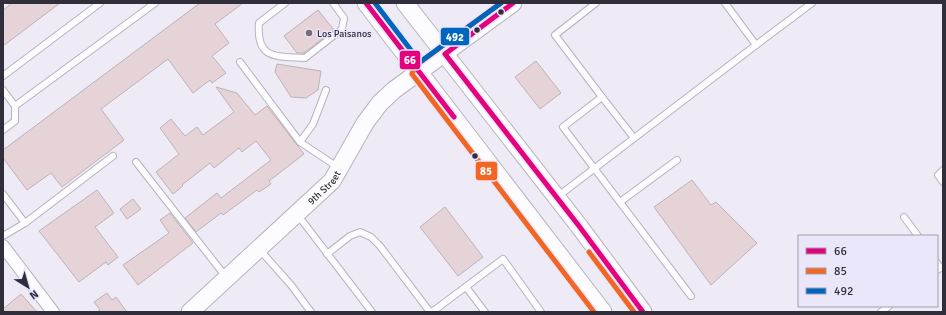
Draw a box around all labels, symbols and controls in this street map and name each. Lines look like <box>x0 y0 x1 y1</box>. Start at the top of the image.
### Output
unlabelled marker <box>496 7 506 17</box>
unlabelled marker <box>472 25 482 35</box>
line badge: 492 <box>440 27 470 46</box>
marker: Los Paisanos <box>304 28 314 38</box>
place label: Los Paisanos <box>317 28 372 40</box>
text: 492 <box>446 31 464 44</box>
line badge: 66 <box>399 50 421 70</box>
text: 66 <box>404 54 416 67</box>
unlabelled marker <box>470 151 480 161</box>
line badge: 85 <box>475 161 498 181</box>
text: 85 <box>480 165 492 178</box>
street label: 9th Street <box>305 168 344 208</box>
legend <box>798 235 938 307</box>
text: 66 <box>834 244 847 259</box>
text: 85 <box>834 264 847 279</box>
north arrow <box>8 267 48 307</box>
text: 492 <box>834 284 853 299</box>
text: N <box>27 287 41 302</box>

